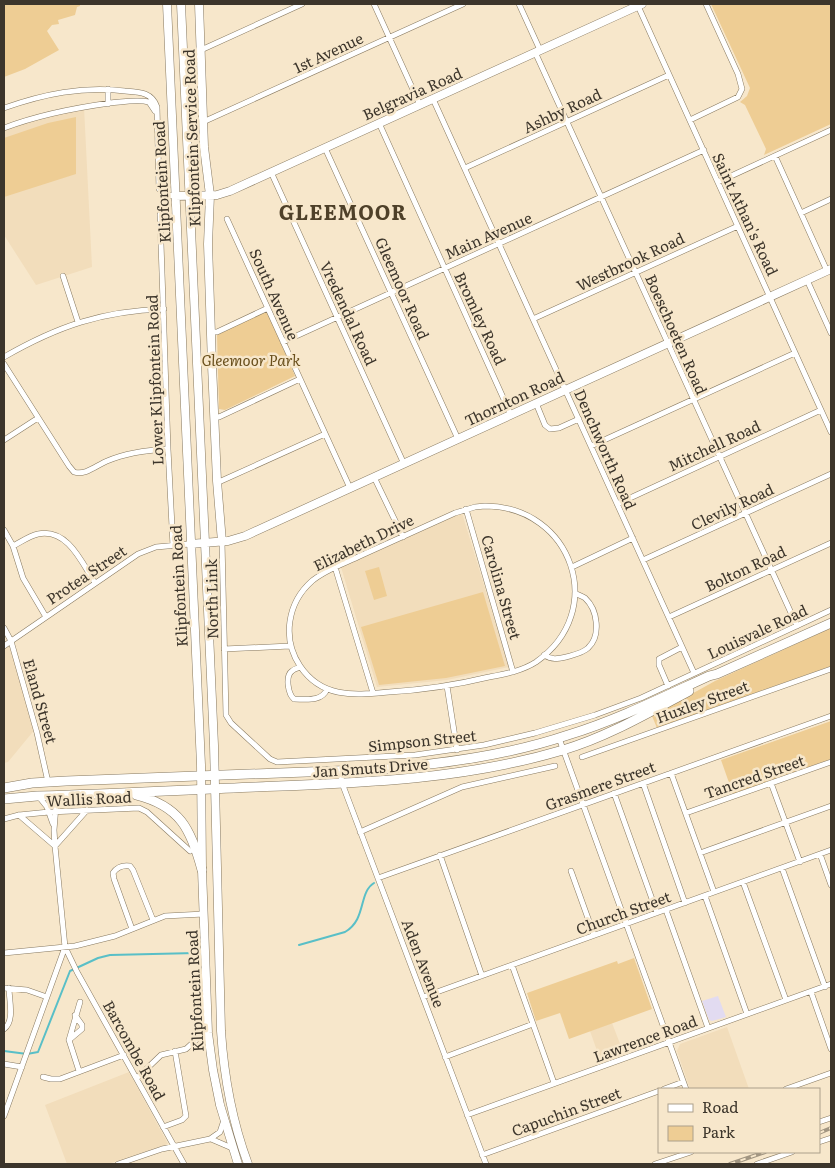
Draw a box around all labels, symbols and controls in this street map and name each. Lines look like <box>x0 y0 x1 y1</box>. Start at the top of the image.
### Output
street label: 1st Avenue <box>289 26 367 78</box>
street label: Klipfontein Service Road <box>176 49 206 227</box>
street label: Belgravia Road <box>359 61 465 125</box>
street label: Ashby Road <box>519 82 605 138</box>
street label: Klipfontein Road <box>146 120 176 244</box>
street label: Saint Athan's Road <box>707 149 785 279</box>
district label: GLEEMOOR <box>279 196 407 226</box>
street label: Main Avenue <box>441 205 536 265</box>
street label: Westbrook Road <box>572 226 688 296</box>
street label: Gleemoor Road <box>370 233 436 343</box>
street label: South Avenue <box>244 244 306 344</box>
street label: Vredendal Road <box>315 257 383 369</box>
street label: Bromley Road <box>449 268 513 368</box>
street label: Boeschoeten Road <box>640 270 714 398</box>
street label: Lower Klipfontein Road <box>140 294 168 466</box>
park label: Gleemoor Park <box>202 348 301 371</box>
street label: Thornton Road <box>460 365 568 431</box>
street label: Denchworth Road <box>569 385 643 513</box>
street label: Mitchell Road <box>664 414 764 476</box>
street label: Clevily Road <box>687 477 777 535</box>
street label: Elizabeth Drive <box>309 508 417 576</box>
street label: Klipfontein Road <box>163 524 193 648</box>
street label: Carolina Street <box>476 532 528 642</box>
street label: Protea Street <box>41 539 131 609</box>
street label: Bolton Road <box>701 539 789 597</box>
street label: North Link <box>199 558 223 639</box>
street label: Louisvale Road <box>703 598 811 664</box>
street label: Eland Street <box>18 656 64 746</box>
street label: Huxley Street <box>652 674 752 728</box>
street label: Simpson Street <box>367 723 477 757</box>
street label: Tancred Street <box>701 748 807 804</box>
street label: Jan Smuts Drive <box>311 751 429 783</box>
street label: Grasmere Street <box>542 754 658 816</box>
street label: Wallis Road <box>46 784 132 812</box>
street label: Church Street <box>572 884 674 940</box>
street label: Aden Avenue <box>397 915 452 1011</box>
street label: Klipfontein Road <box>179 929 209 1053</box>
street label: Barcombe Road <box>98 996 172 1104</box>
street label: Lawrence Road <box>590 1009 700 1067</box>
street label: Capuchin Street <box>508 1081 624 1141</box>
legend <box>658 1088 820 1153</box>
text: Road <box>702 1095 738 1118</box>
text: Park <box>702 1120 736 1143</box>

